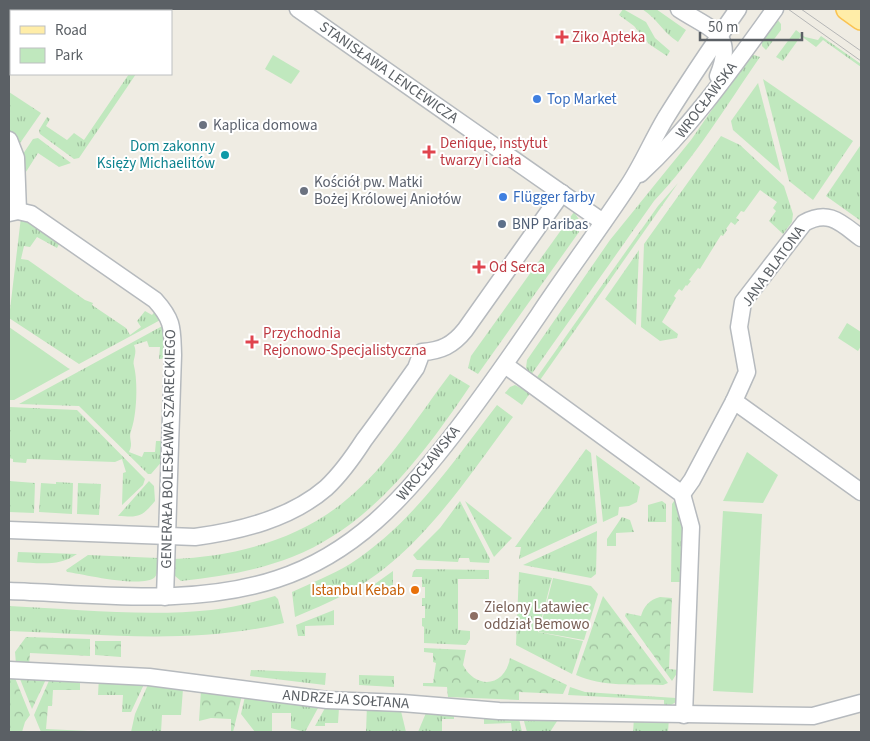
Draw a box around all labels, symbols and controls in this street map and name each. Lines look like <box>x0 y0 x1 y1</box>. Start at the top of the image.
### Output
legend <box>10 10 172 75</box>
scale bar <box>700 10 802 42</box>
street label: STANISŁAWA LENCEWICZA <box>315 16 463 129</box>
text: 50 m <box>708 17 738 38</box>
text: Road <box>55 20 87 41</box>
place label: Ziko Apteka <box>572 27 645 48</box>
marker: Ziko Apteka <box>556 31 568 43</box>
text: Park <box>55 45 84 66</box>
street label: WROCŁAWSKA <box>671 57 743 143</box>
place label: Top Market <box>547 89 617 110</box>
marker: Top Market <box>531 93 543 105</box>
place label: Kaplica domowa <box>213 115 318 136</box>
marker: Kaplica domowa <box>197 119 209 131</box>
place label: Denique, instytut twarzy i ciała <box>440 133 547 171</box>
place label: Dom zakonny Księży Michaelitów <box>97 136 215 174</box>
marker: Denique, instytut twarzy i ciała <box>422 145 436 159</box>
marker: Dom zakonny Księży Michaelitów <box>219 149 231 161</box>
place label: Kościół pw. Matki Bożej Królowej Aniołów <box>314 172 462 210</box>
marker: Kościół pw. Matki Bożej Królowej Aniołów <box>298 185 310 197</box>
place label: Flügger farby <box>513 187 595 208</box>
marker: Flügger farby <box>497 191 509 203</box>
place label: BNP Paribas <box>512 214 588 235</box>
marker: BNP Paribas <box>496 218 508 230</box>
street label: JANA BLATONA <box>737 221 810 311</box>
place label: Od Serca <box>489 257 545 278</box>
marker: Od Serca <box>473 261 485 273</box>
place label: Przychodnia Rejonowo-Specjalistyczna <box>263 323 427 361</box>
street label: GENERAŁA BOLESŁAWA SZARECKIEGO <box>156 329 181 569</box>
marker: Przychodnia Rejonowo-Specjalistyczna <box>245 335 259 349</box>
street label: WROCŁAWSKA <box>392 421 466 505</box>
place label: Istanbul Kebab <box>311 580 405 601</box>
marker: Istanbul Kebab <box>409 584 421 596</box>
place label: Zielony Latawiec oddział Bemowo <box>484 597 590 635</box>
marker: Zielony Latawiec oddział Bemowo <box>468 610 480 622</box>
street label: ANDRZEJA SOŁTANA <box>282 685 411 714</box>

